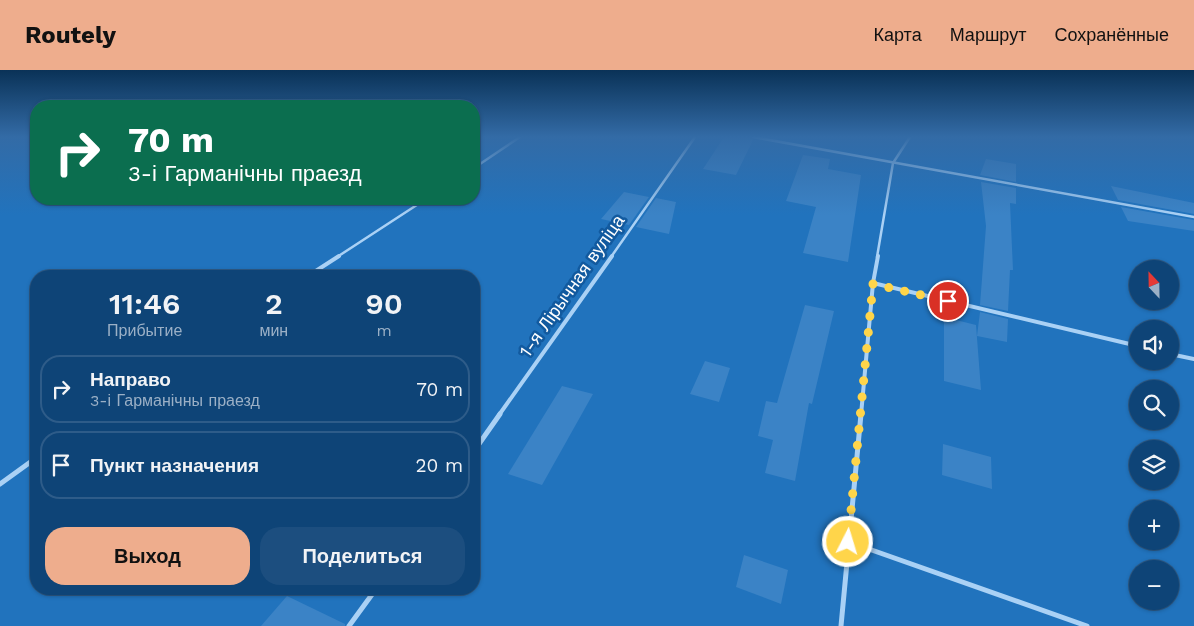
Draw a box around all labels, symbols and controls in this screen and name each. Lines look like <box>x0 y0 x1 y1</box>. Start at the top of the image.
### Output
text: Routely <box>25 21 116 49</box>
text: Карта <box>874 24 922 45</box>
text: Маршрут <box>950 24 1026 45</box>
text: Сохранённые <box>1054 24 1169 45</box>
text: 70 m <box>128 119 214 161</box>
icon: right <box>45 120 110 185</box>
text: 3-і Гарманічны праезд <box>128 161 361 186</box>
street label: 1-я Лірычная вуліца <box>515 210 629 361</box>
north arrow <box>1129 260 1179 310</box>
map controls <box>1129 260 1179 610</box>
pin <box>927 280 969 322</box>
text: 11:46 <box>109 286 180 321</box>
text: 2 <box>265 286 283 321</box>
text: 90 <box>365 286 403 321</box>
icon: arrive <box>934 287 962 315</box>
button: sound <box>1129 320 1179 370</box>
text: Прибытие <box>107 321 182 340</box>
text: мин <box>259 321 288 340</box>
text: m <box>376 321 392 340</box>
text: Направо <box>90 368 171 391</box>
icon: right <box>47 375 75 403</box>
text: 70 m <box>416 378 463 401</box>
button: search <box>1129 380 1179 430</box>
text: 3-і Гарманічны праезд <box>90 391 260 410</box>
button: layers <box>1129 440 1179 490</box>
icon: arrive <box>47 451 75 479</box>
text: Пункт назначения <box>90 454 259 477</box>
text: 20 m <box>416 454 463 477</box>
button: + <box>1129 500 1179 550</box>
position arrow <box>821 515 873 567</box>
button: Выход <box>45 527 250 585</box>
button: Поделиться <box>260 527 465 585</box>
button: − <box>1129 560 1179 610</box>

